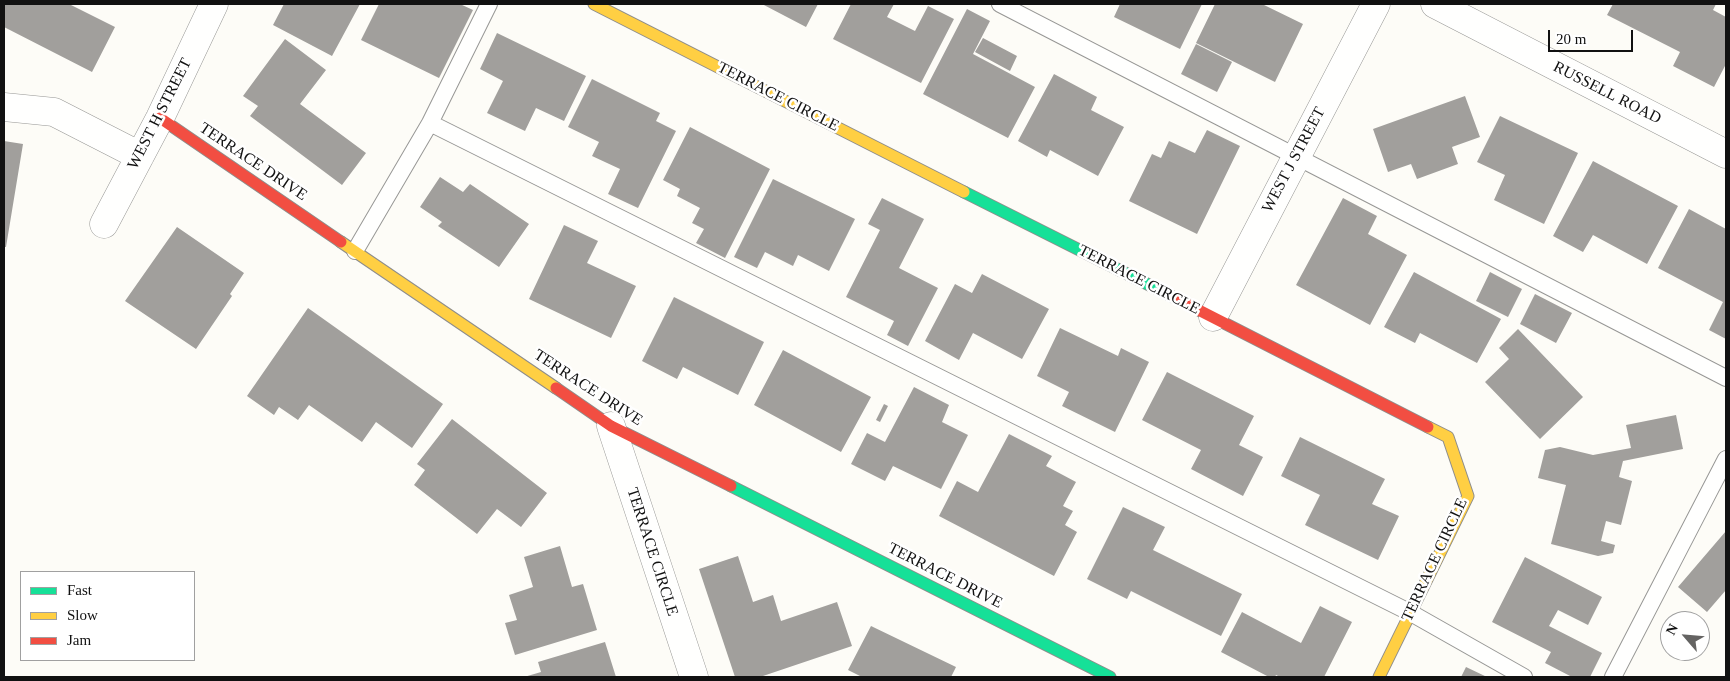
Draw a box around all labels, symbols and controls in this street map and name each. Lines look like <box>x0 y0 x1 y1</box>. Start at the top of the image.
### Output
scale bar <box>1550 20 1635 52</box>
text: 20 m <box>1556 31 1586 47</box>
street label: WEST H STREET <box>124 55 196 173</box>
street label: TERRACE CIRCLE <box>714 58 842 136</box>
street label: RUSSELL ROAD <box>1550 58 1664 128</box>
street label: WEST J STREET <box>1258 104 1330 216</box>
street label: TERRACE DRIVE <box>195 119 311 205</box>
street label: TERRACE CIRCLE <box>1075 241 1203 319</box>
street label: TERRACE DRIVE <box>530 346 646 430</box>
street label: TERRACE CIRCLE <box>622 485 682 619</box>
street label: TERRACE CIRCLE <box>1398 495 1472 625</box>
street label: TERRACE DRIVE <box>885 539 1005 613</box>
legend <box>20 571 195 661</box>
text: Fast <box>67 582 92 598</box>
text: Slow <box>67 607 98 623</box>
north arrow <box>1660 611 1710 661</box>
text: N <box>1663 622 1681 637</box>
text: Jam <box>67 632 91 648</box>

